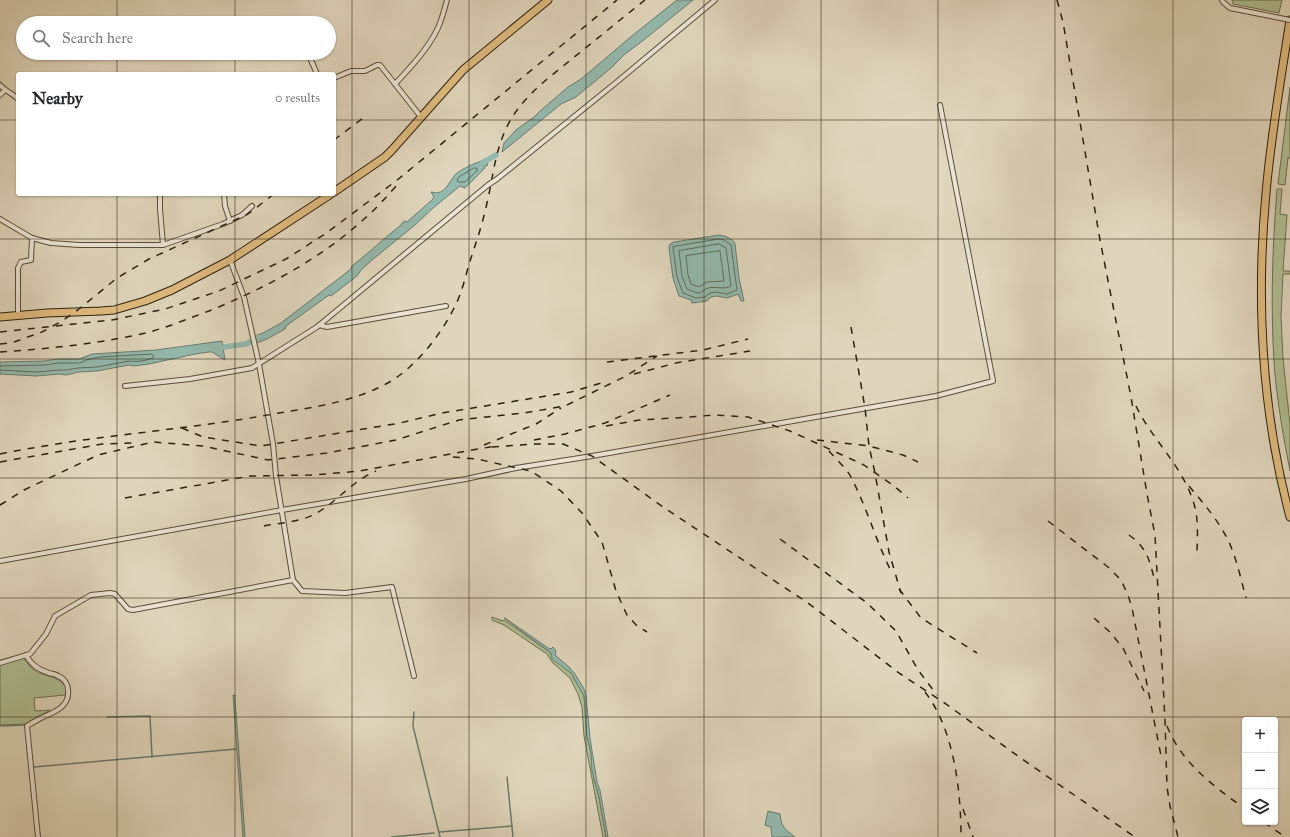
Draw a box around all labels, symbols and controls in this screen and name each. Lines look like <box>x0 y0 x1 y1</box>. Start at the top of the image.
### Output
search box <box>16 16 336 60</box>
icon: search <box>30 27 52 49</box>
text: Search here <box>62 29 133 47</box>
text: Nearby <box>32 88 83 109</box>
text: 0 results <box>275 90 320 106</box>
map controls <box>1242 717 1278 825</box>
button: + <box>1242 717 1278 753</box>
button: − <box>1242 753 1278 789</box>
button: layers <box>1242 789 1278 825</box>

